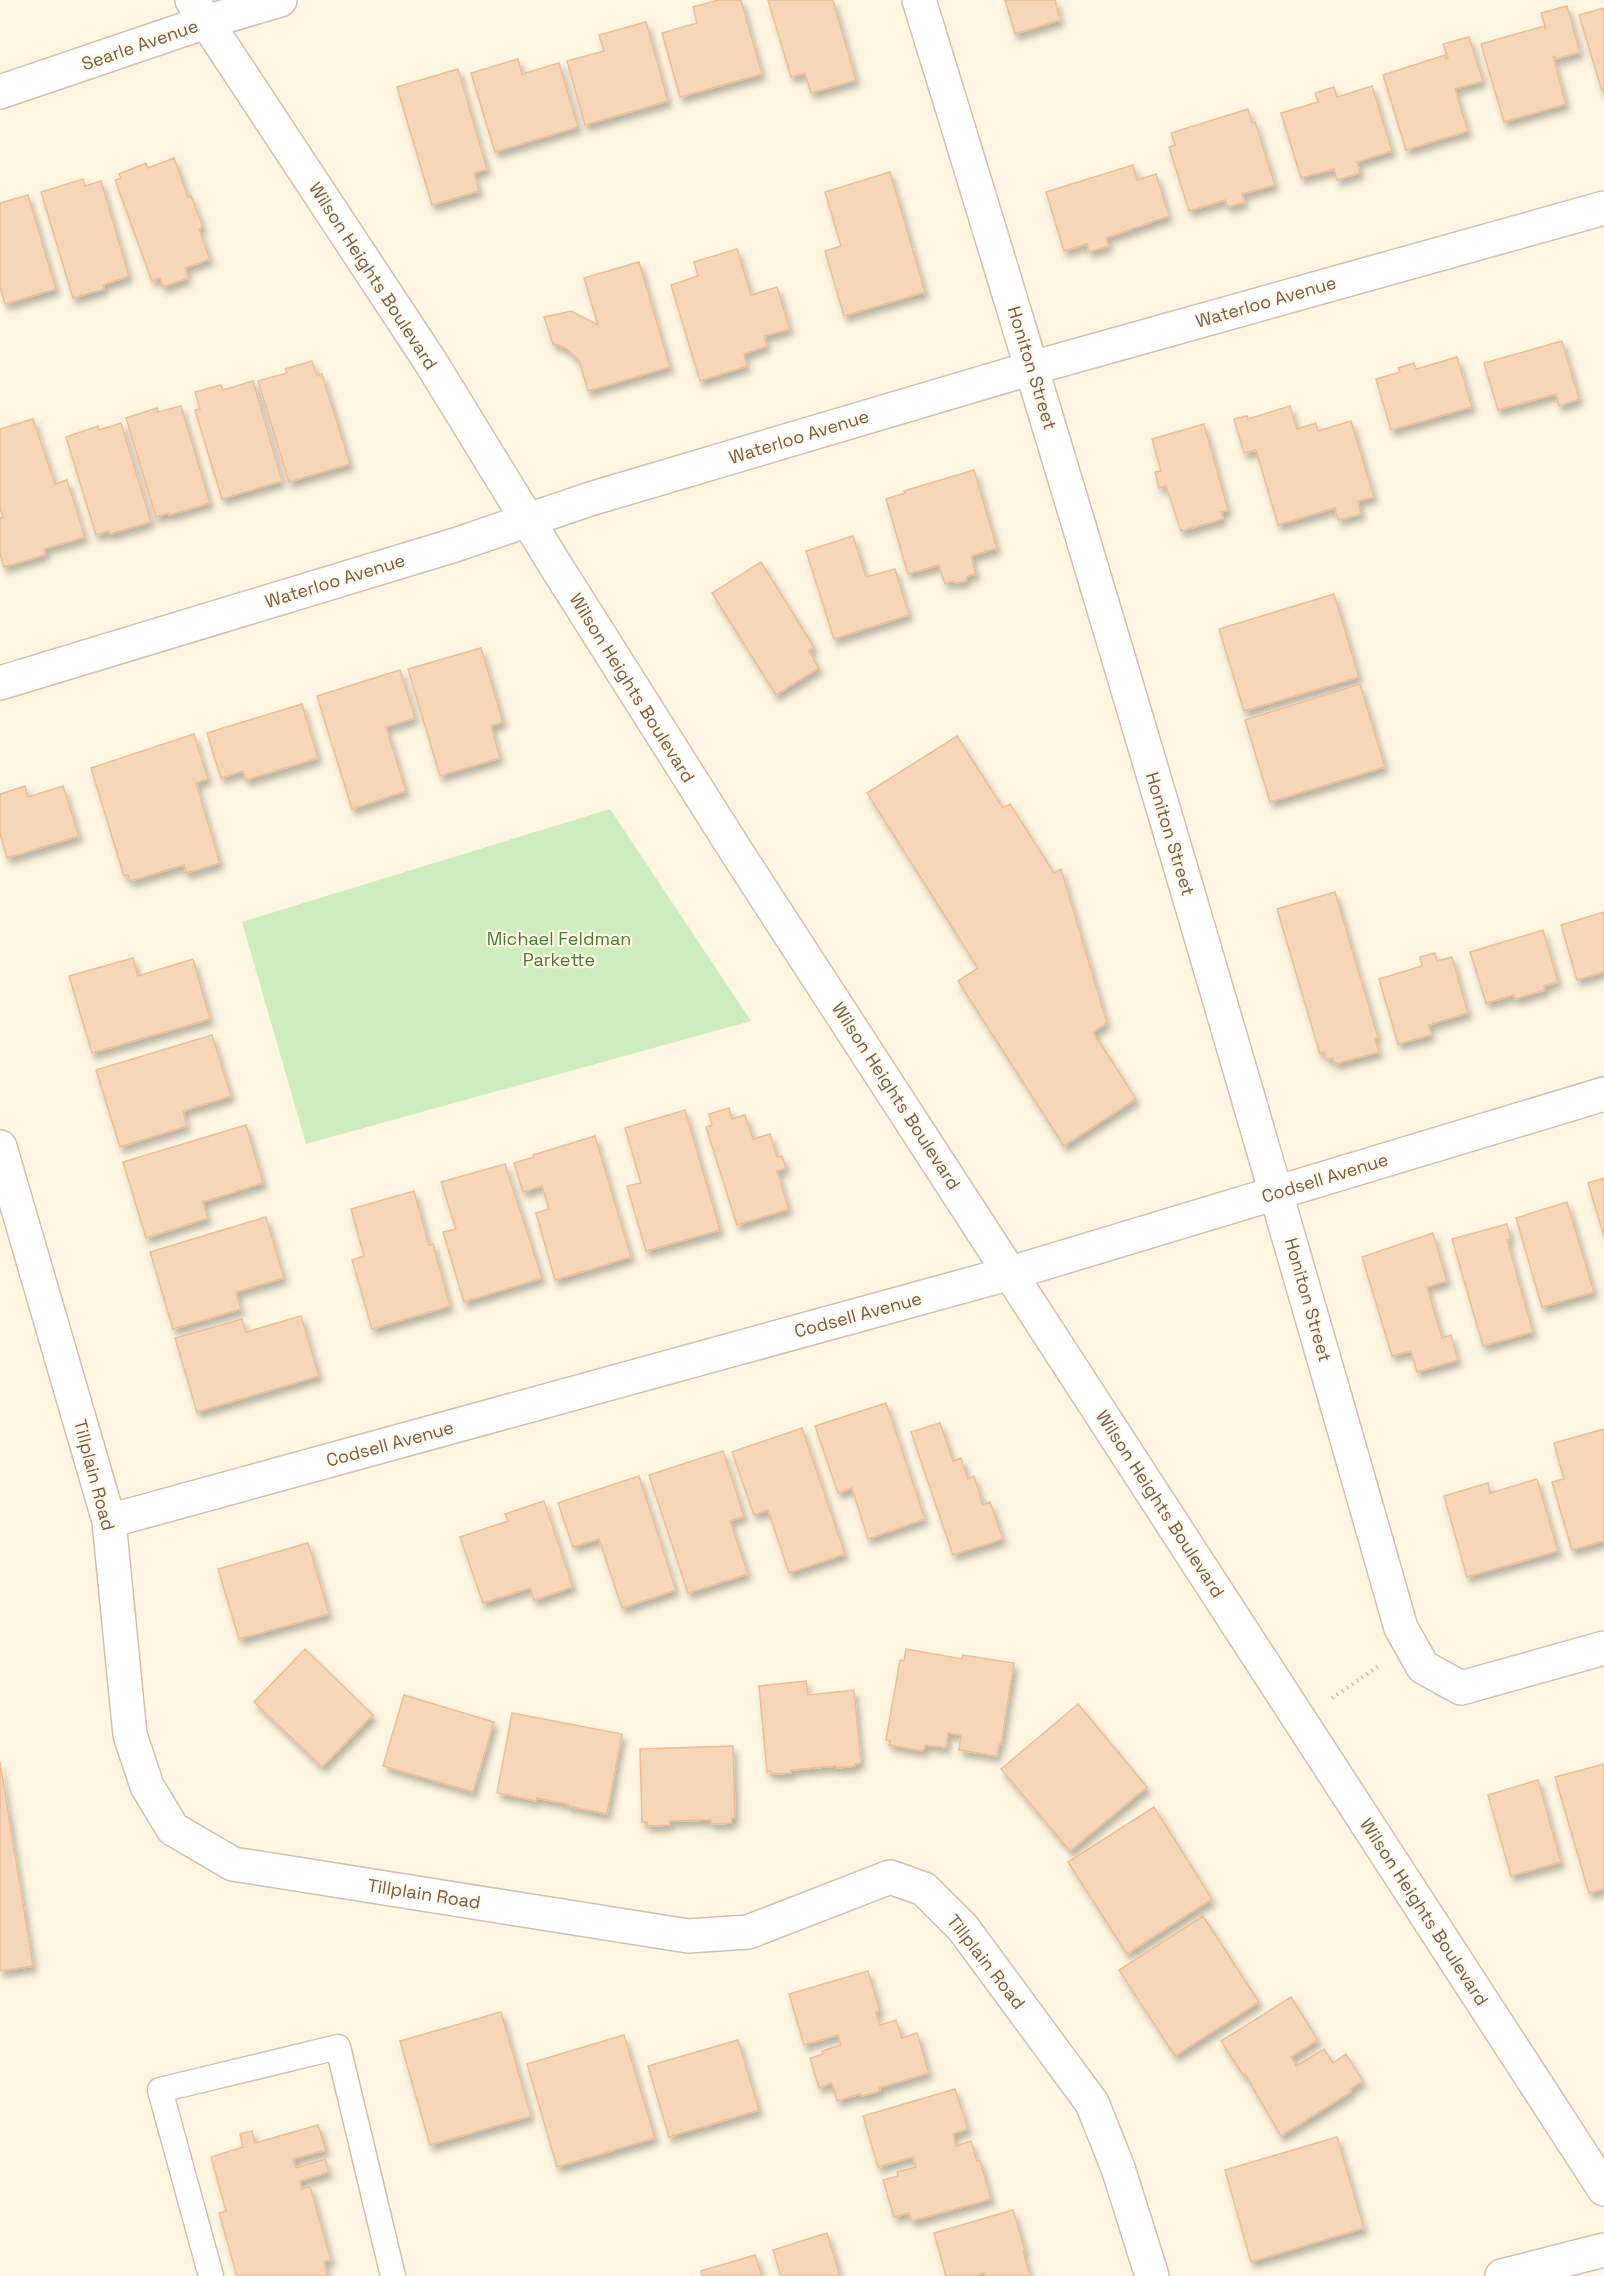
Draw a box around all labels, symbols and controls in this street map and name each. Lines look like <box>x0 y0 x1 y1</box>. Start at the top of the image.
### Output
street label: Searle Avenue <box>78 14 201 75</box>
street label: Wilson Heights Boulevard <box>304 178 443 374</box>
street label: Waterloo Avenue <box>1193 270 1339 333</box>
street label: Honiton Street <box>1003 303 1062 432</box>
street label: Waterloo Avenue <box>726 404 872 469</box>
street label: Waterloo Avenue <box>262 548 408 613</box>
street label: Wilson Heights Boulevard <box>565 589 700 787</box>
street label: Honiton Street <box>1141 769 1200 898</box>
park label: Michael Feldman Parkette <box>487 927 631 971</box>
street label: Wilson Heights Boulevard <box>827 998 966 1194</box>
street label: Codsell Avenue <box>1259 1147 1391 1208</box>
street label: Honiton Street <box>1280 1235 1337 1365</box>
street label: Codsell Avenue <box>792 1286 924 1343</box>
street label: Wilson Heights Boulevard <box>1091 1406 1230 1602</box>
street label: Codsell Avenue <box>324 1415 456 1472</box>
street label: Tillplain Road <box>69 1417 120 1533</box>
street label: Wilson Heights Boulevard <box>1355 1814 1494 2010</box>
street label: Tillplain Road <box>366 1873 482 1914</box>
street label: Tillplain Road <box>942 1910 1031 2014</box>

